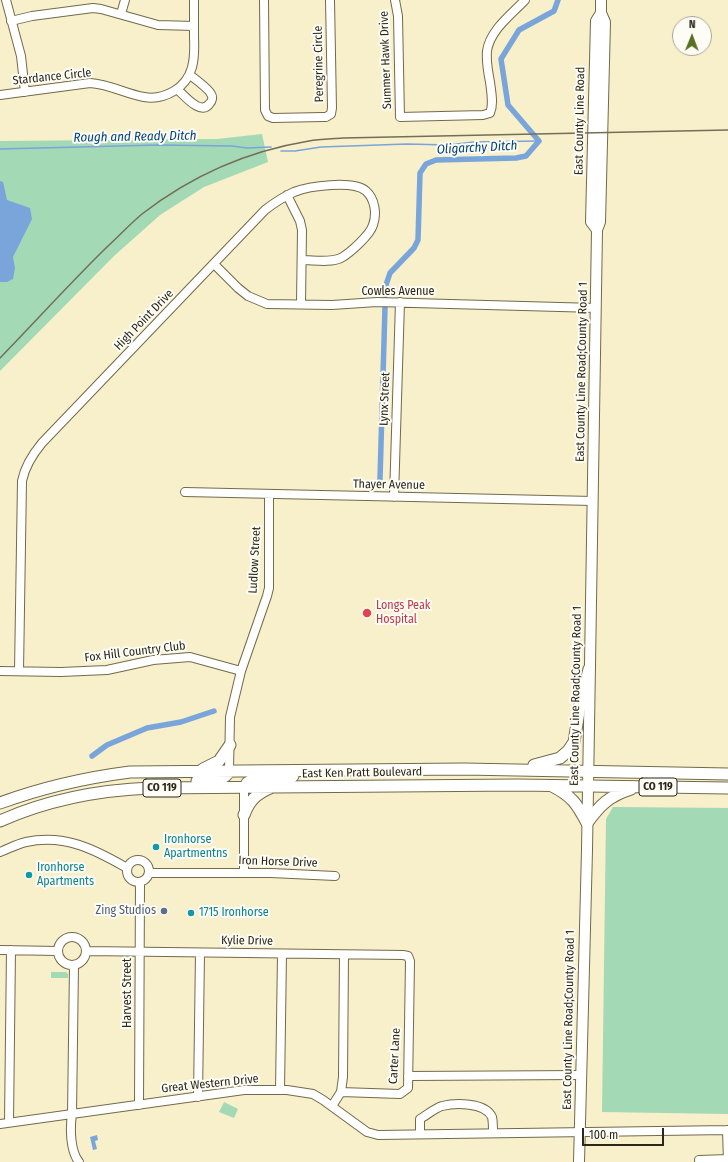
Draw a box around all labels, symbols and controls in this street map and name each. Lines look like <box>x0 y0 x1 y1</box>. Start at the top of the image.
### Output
street label: Summer Hawk Drive <box>377 11 395 109</box>
north arrow <box>672 16 712 56</box>
text: N <box>689 18 696 31</box>
street label: Peregrine Circle <box>311 26 327 102</box>
street label: Stardance Circle <box>12 66 92 88</box>
street label: East County Line Road <box>572 67 588 175</box>
water label: Rough and Ready Ditch <box>73 128 197 146</box>
water label: Oligarchy Ditch <box>436 138 518 158</box>
street label: East County Line Road;County Road 1 <box>573 282 591 462</box>
street label: Cowles Avenue <box>361 285 435 299</box>
street label: High Point Drive <box>111 287 177 353</box>
street label: Lynx Street <box>377 372 393 426</box>
street label: Thayer Avenue <box>353 477 425 493</box>
street label: Ludlow Street <box>246 526 264 594</box>
place label: Longs Peak Hospital <box>376 599 430 627</box>
street label: East County Line Road;County Road 1 <box>567 606 585 786</box>
marker: Longs Peak Hospital <box>361 607 373 619</box>
street label: Fox Hill Country Club <box>84 639 186 665</box>
street label: East Ken Pratt Boulevard <box>302 765 422 781</box>
road number: CO 119 <box>639 778 677 796</box>
road number: CO 119 <box>143 779 181 797</box>
place label: Ironhorse Apartmentns <box>164 833 227 861</box>
marker: Ironhorse Apartmentns <box>151 842 161 852</box>
street label: Iron Horse Drive <box>238 853 318 871</box>
place label: Ironhorse Apartments <box>37 861 94 889</box>
marker: Ironhorse Apartments <box>24 870 34 880</box>
place label: Zing Studios <box>95 904 156 918</box>
marker: Zing Studios <box>159 906 169 916</box>
place label: 1715 Ironhorse <box>199 906 269 920</box>
marker: 1715 Ironhorse <box>186 908 196 918</box>
street label: East County Line Road;County Road 1 <box>560 930 578 1110</box>
street label: Kylie Drive <box>221 933 273 949</box>
street label: Harvest Street <box>121 958 135 1028</box>
street label: Carter Lane <box>386 1028 404 1084</box>
street label: Great Western Drive <box>161 1072 259 1096</box>
scale bar <box>584 1120 666 1146</box>
text: 100 m <box>589 1128 618 1142</box>

